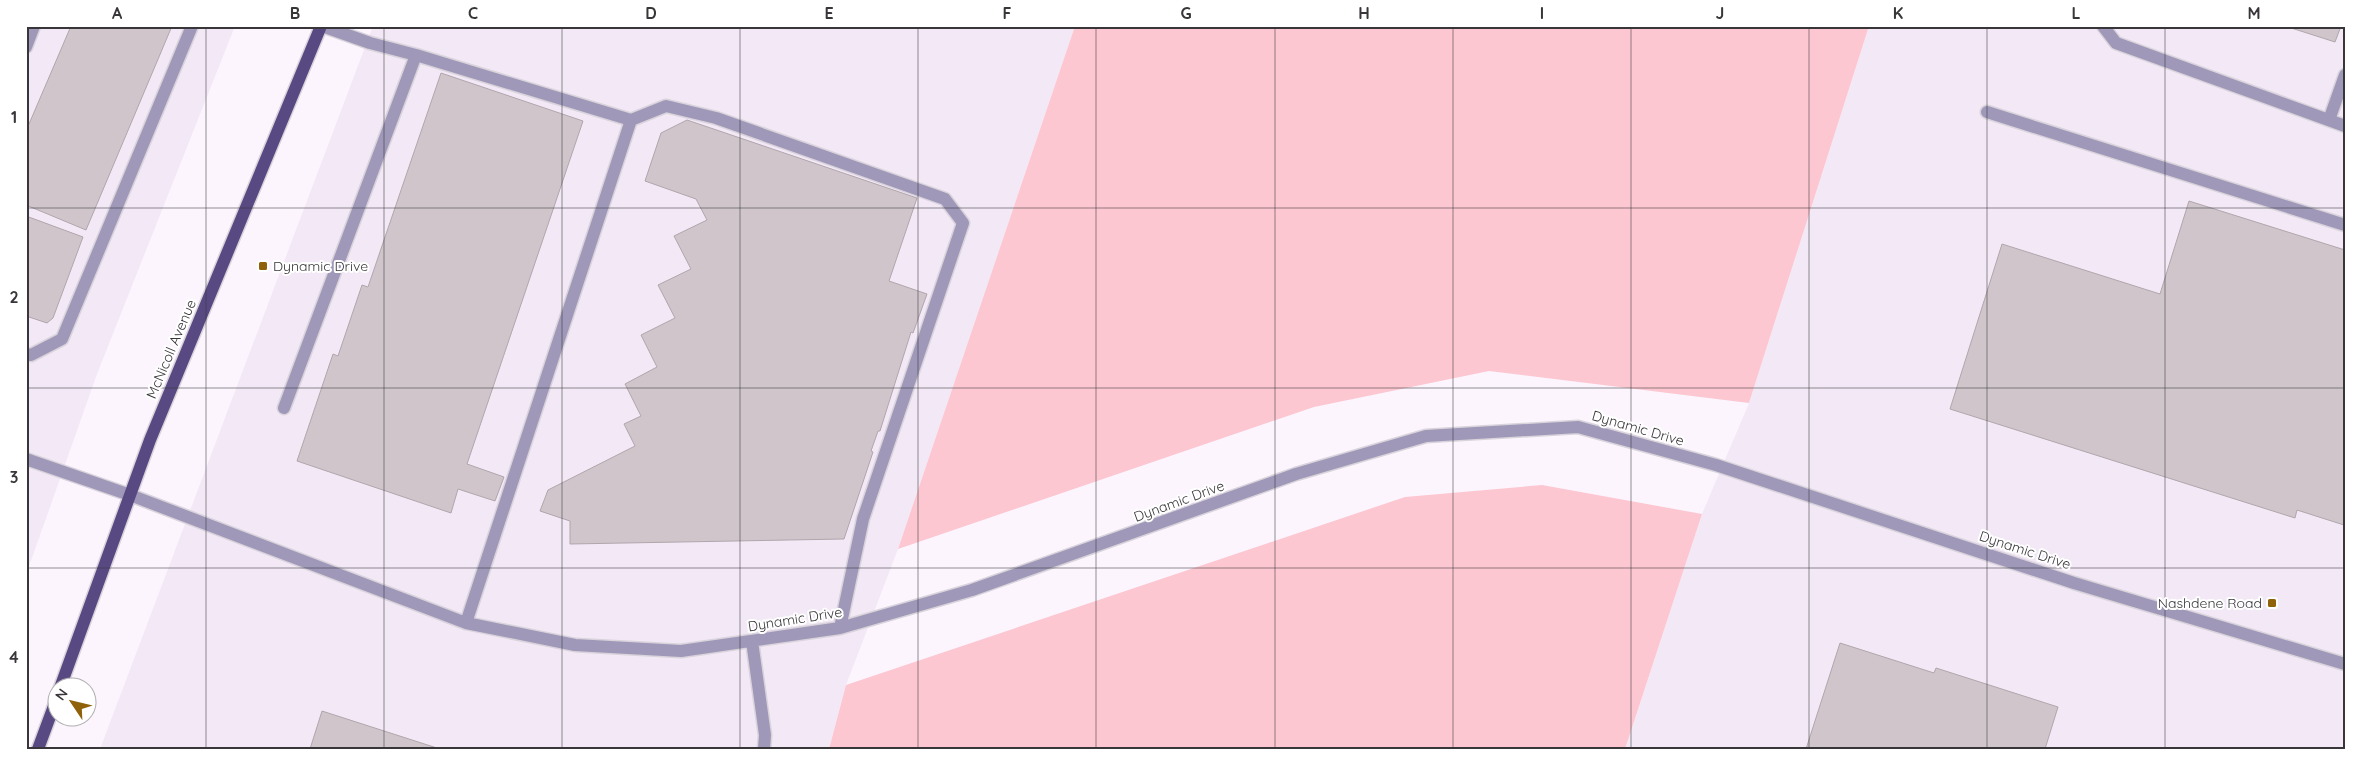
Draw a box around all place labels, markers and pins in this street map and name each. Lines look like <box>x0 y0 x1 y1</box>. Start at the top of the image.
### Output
place label: Dynamic Drive <box>273 257 368 275</box>
marker: Dynamic Drive <box>257 260 269 272</box>
place label: Nashdene Road <box>2158 594 2262 612</box>
marker: Nashdene Road <box>2266 597 2278 609</box>

